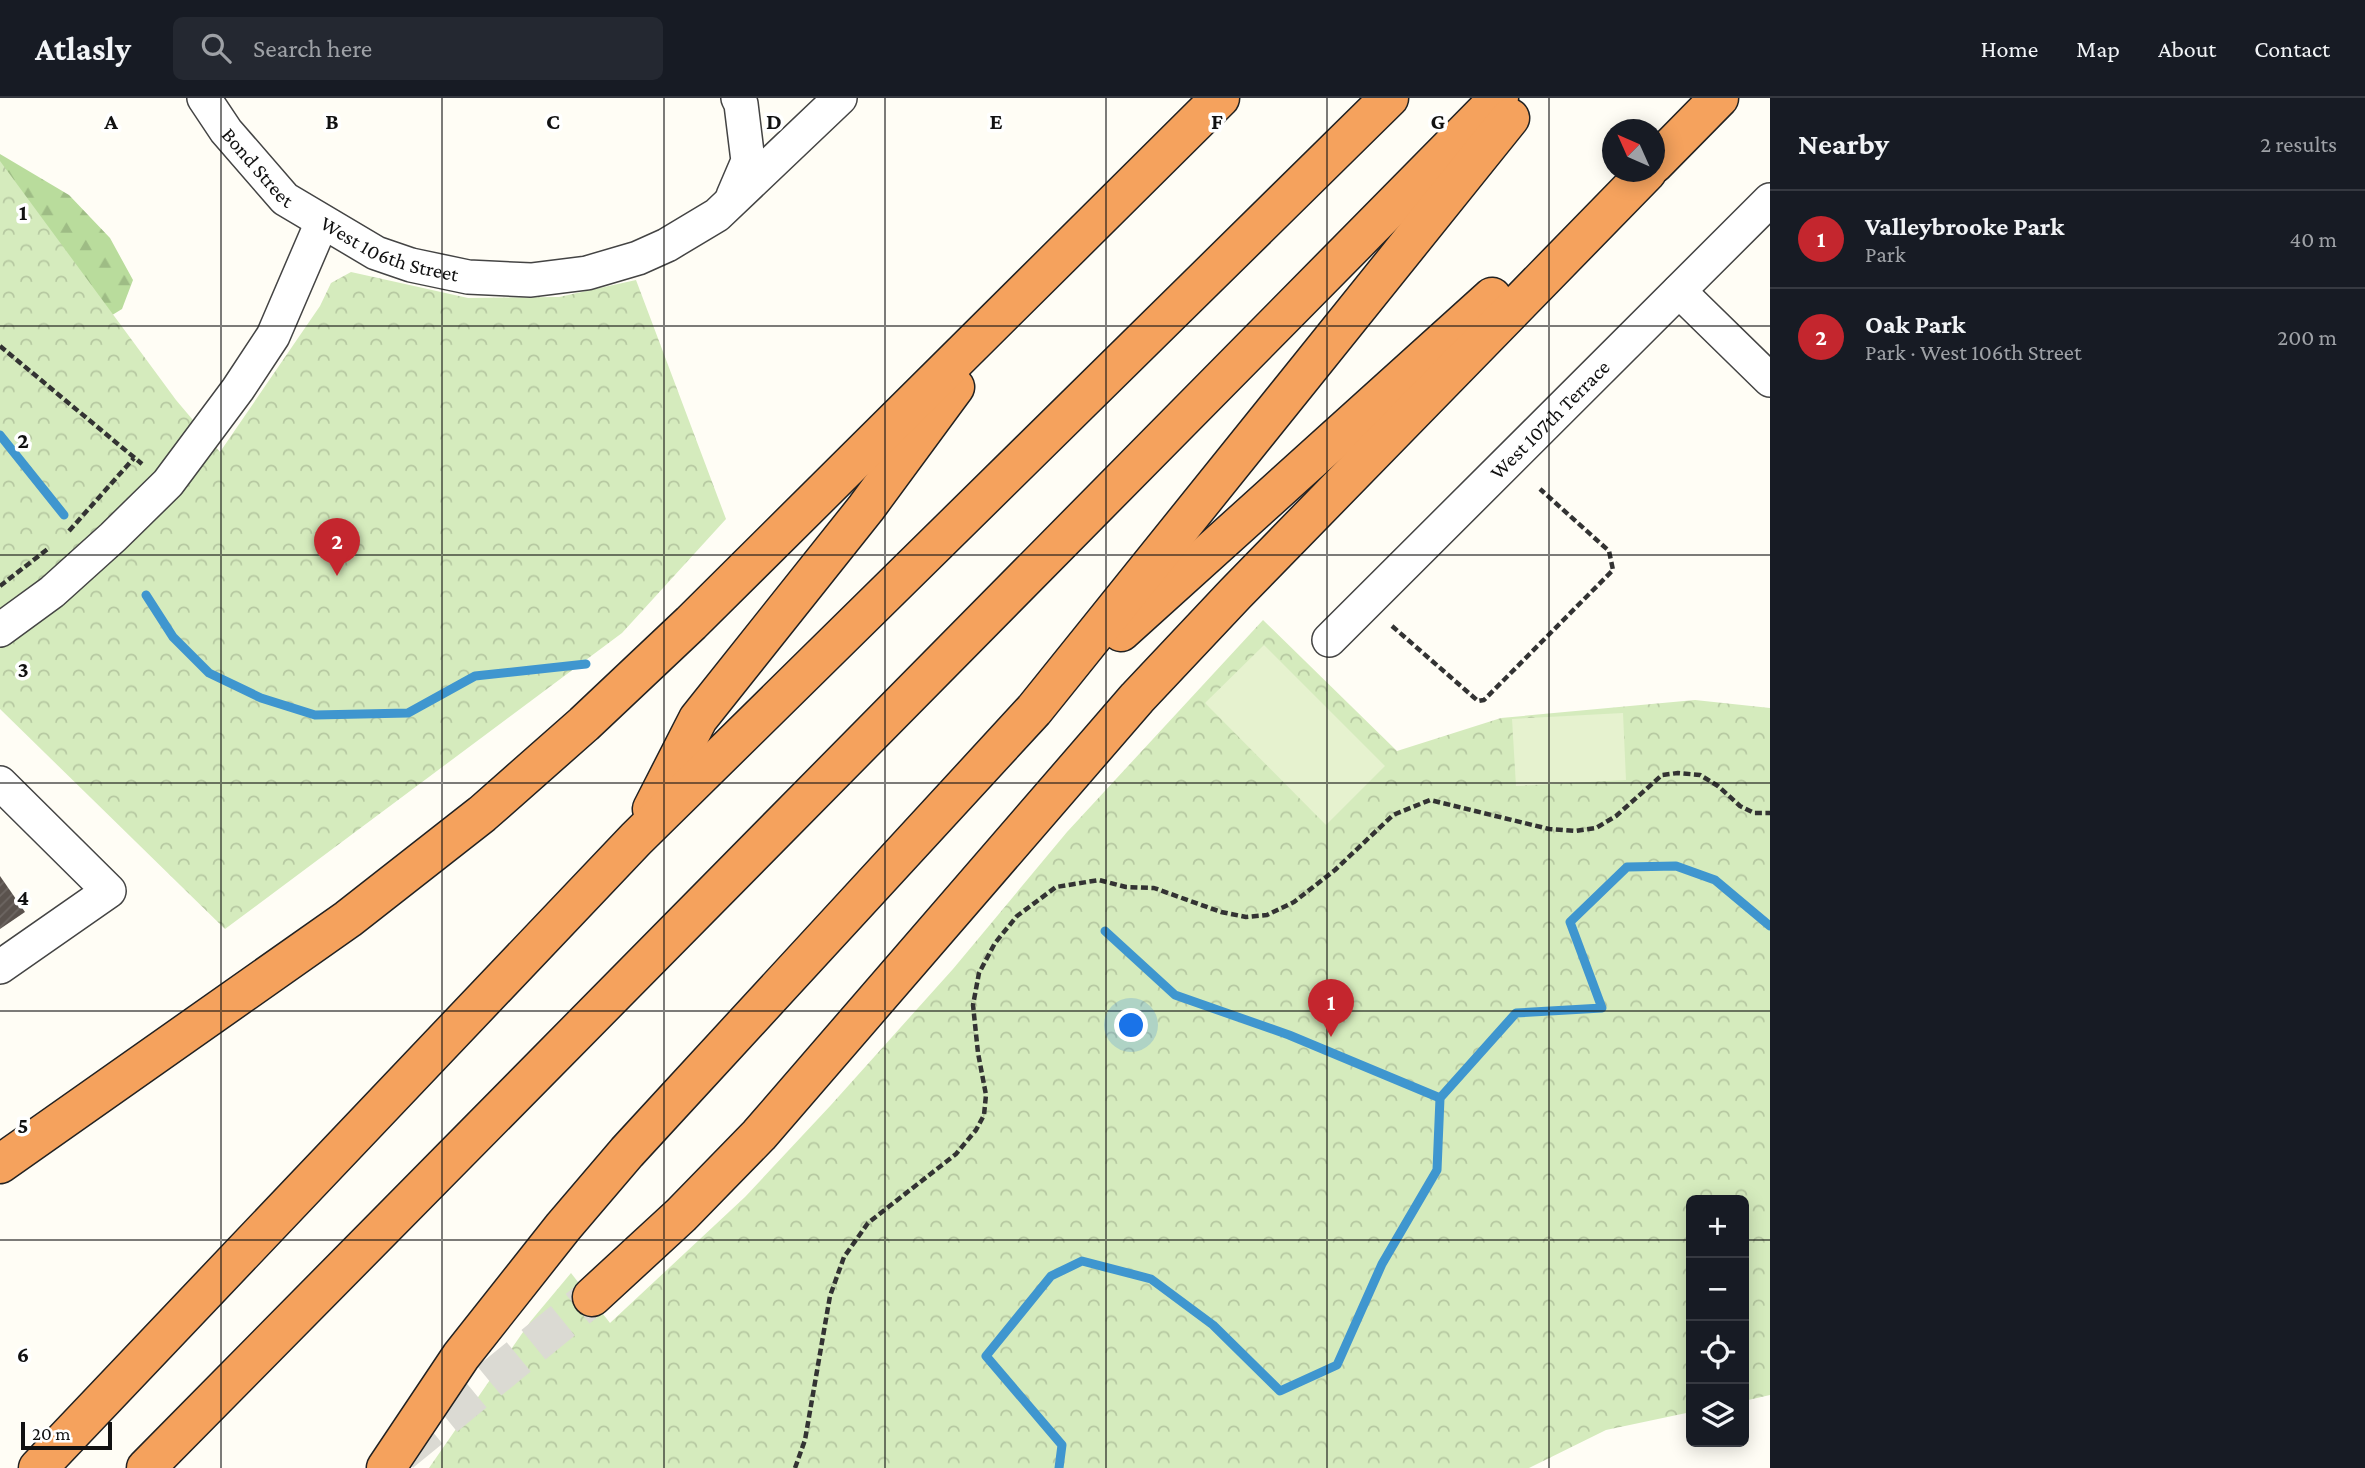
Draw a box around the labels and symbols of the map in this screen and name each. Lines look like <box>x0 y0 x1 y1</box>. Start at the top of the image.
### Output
text: A <box>103 108 118 134</box>
text: B <box>325 108 339 134</box>
text: C <box>546 108 560 134</box>
text: D <box>766 108 782 134</box>
text: E <box>989 108 1003 134</box>
text: F <box>1211 108 1223 134</box>
text: G <box>1431 108 1446 134</box>
north arrow <box>1602 119 1665 182</box>
street label: Bond Street <box>217 123 298 213</box>
text: 1 <box>19 199 28 225</box>
street label: West 106th Street <box>316 211 462 287</box>
street label: West 107th Terrace <box>1485 355 1615 484</box>
text: 2 <box>17 427 29 453</box>
pin: 2 <box>314 518 360 576</box>
text: 3 <box>17 656 29 682</box>
text: 4 <box>17 884 29 910</box>
pin: 1 <box>1308 979 1354 1037</box>
your location <box>1114 1008 1148 1042</box>
text: 5 <box>17 1112 29 1138</box>
text: 6 <box>17 1341 29 1367</box>
scale bar <box>21 1419 112 1451</box>

